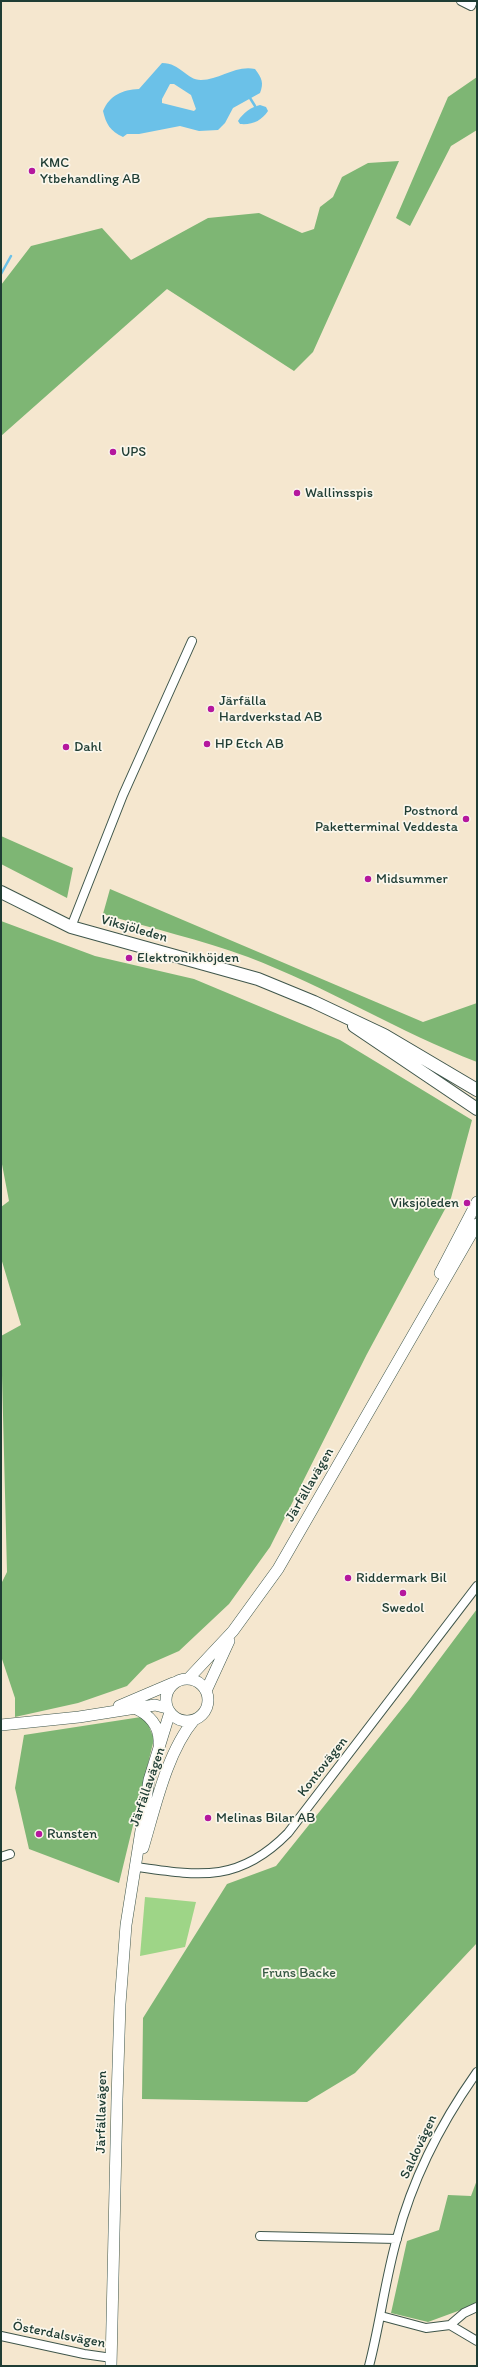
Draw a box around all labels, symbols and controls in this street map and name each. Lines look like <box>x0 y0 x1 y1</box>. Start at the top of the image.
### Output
place label: KMC Ytbehandling AB <box>40 155 140 188</box>
marker: KMC Ytbehandling AB <box>27 166 37 176</box>
place label: UPS <box>121 444 146 460</box>
marker: UPS <box>108 447 118 457</box>
place label: Wallinsspis <box>305 485 373 501</box>
marker: Wallinsspis <box>292 488 302 498</box>
place label: Järfälla Hardverkstad AB <box>219 693 322 726</box>
marker: Järfälla Hardverkstad AB <box>206 704 216 714</box>
place label: HP Etch AB <box>215 736 284 752</box>
place label: Dahl <box>74 739 102 755</box>
marker: HP Etch AB <box>202 739 212 749</box>
marker: Dahl <box>61 742 71 752</box>
place label: Postnord Paketterminal Veddesta <box>315 803 458 836</box>
marker: Postnord Paketterminal Veddesta <box>461 814 471 824</box>
place label: Midsummer <box>376 871 448 887</box>
marker: Midsummer <box>363 874 373 884</box>
street label: Viksjöleden <box>99 911 169 947</box>
place label: Elektronikhöjden <box>137 950 239 966</box>
marker: Elektronikhöjden <box>124 953 134 963</box>
place label: Viksjöleden <box>390 1195 459 1211</box>
marker: Viksjöleden <box>462 1198 472 1208</box>
street label: Järfällavägen <box>282 1445 338 1525</box>
place label: Riddermark Bil <box>356 1570 447 1586</box>
marker: Riddermark Bil <box>343 1573 353 1583</box>
marker: Swedol <box>398 1588 408 1598</box>
place label: Swedol <box>382 1600 424 1616</box>
street label: Kontovägen <box>294 1734 352 1800</box>
street label: Järfällavägen <box>127 1745 169 1829</box>
place label: Melinas Bilar AB <box>216 1810 315 1826</box>
marker: Melinas Bilar AB <box>203 1813 213 1823</box>
place label: Runsten <box>47 1826 97 1842</box>
marker: Runsten <box>34 1829 44 1839</box>
park label: Fruns Backe <box>262 1965 336 1981</box>
street label: Järfällavägen <box>93 2071 111 2153</box>
street label: Saldovägen <box>397 2112 441 2182</box>
street label: Österdalsvägen <box>11 2318 107 2352</box>

